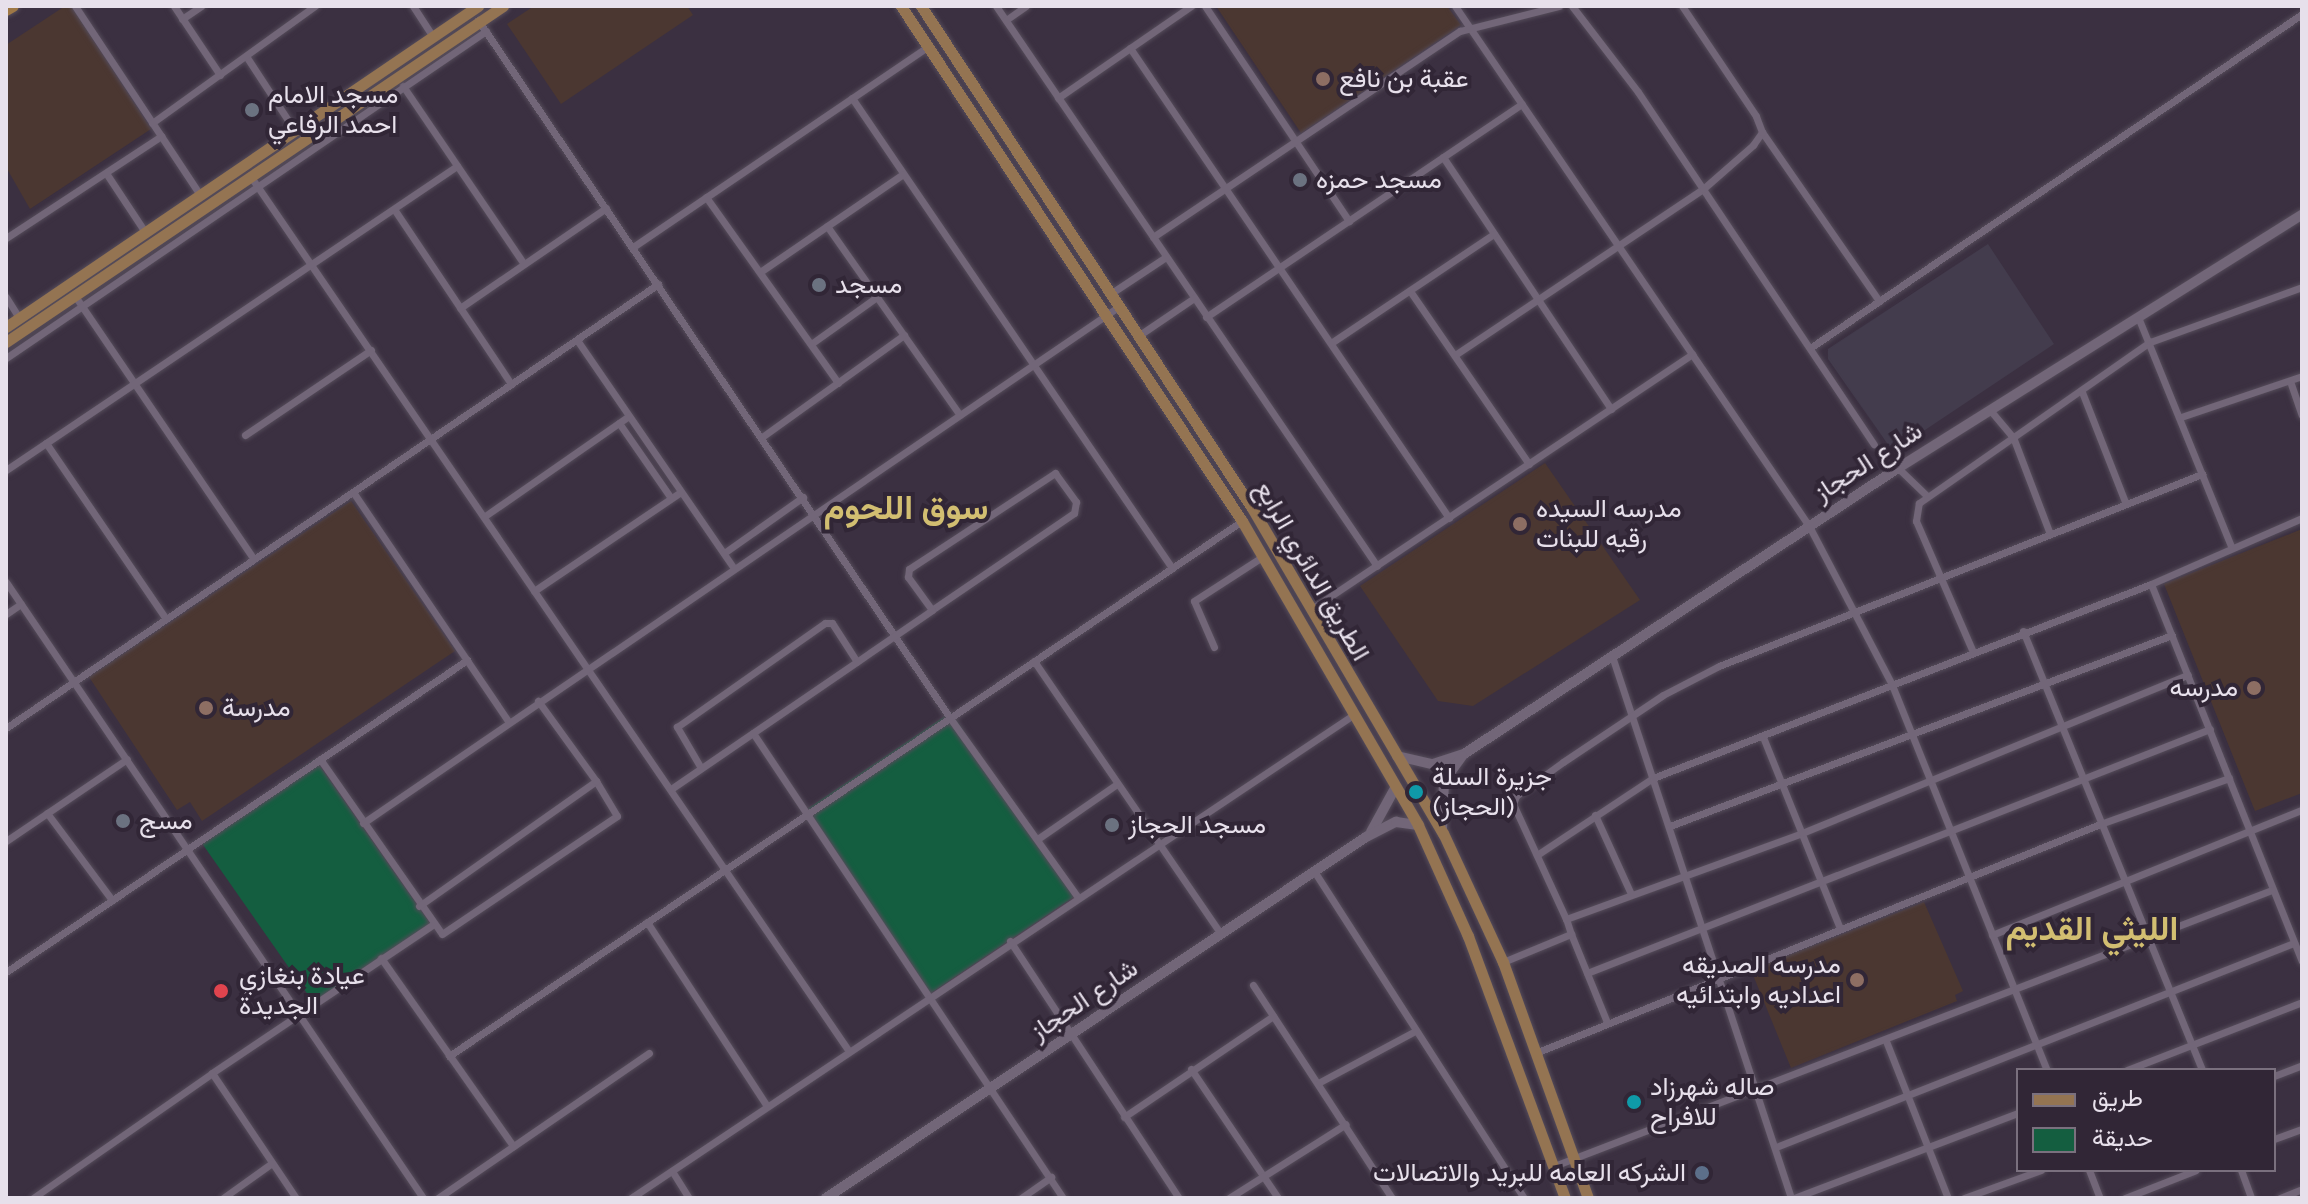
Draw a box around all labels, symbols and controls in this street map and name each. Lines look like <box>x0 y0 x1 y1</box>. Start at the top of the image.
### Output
place label: عقبة بن نافع <box>1339 63 1468 95</box>
marker: عقبة بن نافع <box>1314 70 1332 88</box>
place label: مسجد الامام احمد الرفاعي <box>268 79 398 140</box>
marker: مسجد الامام احمد الرفاعي <box>243 101 261 119</box>
place label: مسجد حمزه <box>1316 164 1442 196</box>
marker: مسجد حمزه <box>1291 171 1309 189</box>
place label: مسجد <box>835 269 902 301</box>
marker: مسجد <box>810 276 828 294</box>
street label: شارع الحجاز <box>1808 415 1928 509</box>
street label: الطريق الدائري الرابع <box>1248 476 1376 666</box>
district label: سوق اللحوم <box>824 489 988 529</box>
place label: مدرسه السيده رقيه للبنات <box>1536 493 1682 554</box>
marker: مدرسه السيده رقيه للبنات <box>1511 515 1529 533</box>
place label: مدرسه <box>2169 672 2238 704</box>
marker: مدرسه <box>2245 679 2263 697</box>
place label: مدرسة <box>222 692 291 724</box>
marker: مدرسة <box>197 699 215 717</box>
place label: جزيرة السلة (الحجاز) <box>1432 761 1552 822</box>
marker: جزيرة السلة (الحجاز) <box>1407 783 1425 801</box>
place label: مسج <box>139 805 193 837</box>
place label: مسجد الحجاز <box>1128 809 1266 841</box>
marker: مسج <box>114 812 132 830</box>
marker: مسجد الحجاز <box>1103 816 1121 834</box>
district label: الليثي القديم <box>2006 910 2178 950</box>
place label: مدرسه الصديقه اعداديه وابتدائيه <box>1676 949 1841 1010</box>
street label: شارع الحجاز <box>1024 953 1144 1047</box>
place label: عيادة بنغازي الجديدة <box>239 960 365 1022</box>
marker: مدرسه الصديقه اعداديه وابتدائيه <box>1848 971 1866 989</box>
marker: عيادة بنغازي الجديدة <box>210 980 232 1002</box>
legend <box>2016 1068 2276 1172</box>
place label: صاله شهرزاد للافراح <box>1650 1071 1774 1132</box>
text: طريق <box>2092 1084 2143 1112</box>
marker: صاله شهرزاد للافراح <box>1625 1093 1643 1111</box>
text: حديقة <box>2092 1124 2153 1152</box>
place label: الشركه العامه للبريد والاتصالات <box>1373 1157 1686 1189</box>
marker: الشركه العامه للبريد والاتصالات <box>1693 1164 1711 1182</box>

